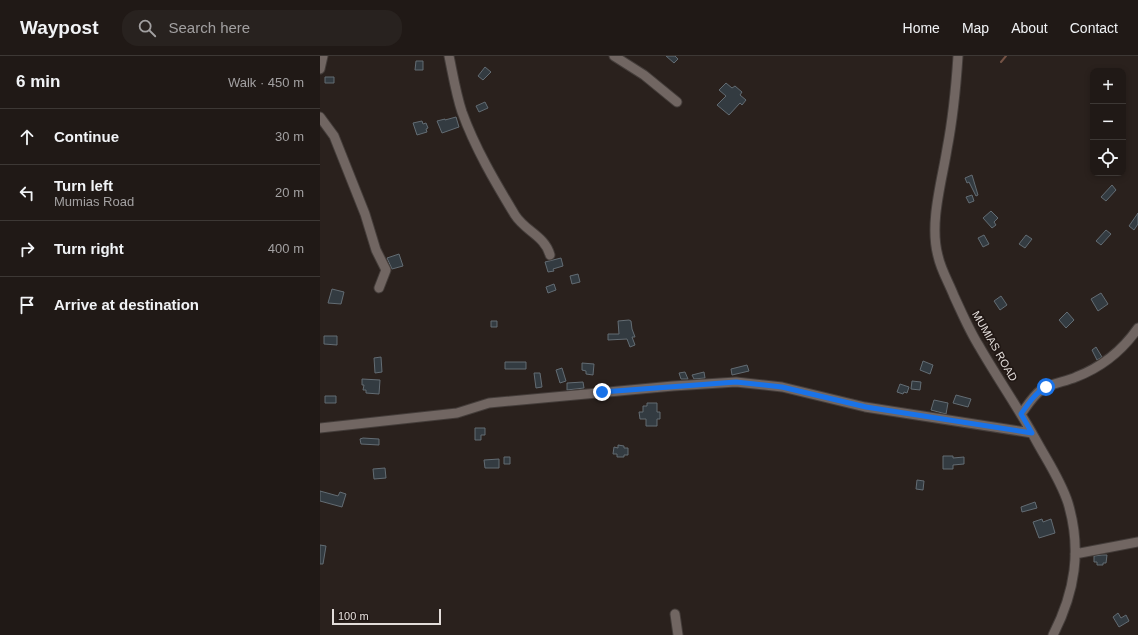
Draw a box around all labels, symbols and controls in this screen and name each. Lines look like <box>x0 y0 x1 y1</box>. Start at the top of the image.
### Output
search box <box>122 10 402 46</box>
text: Waypost <box>20 17 98 38</box>
icon: search <box>136 17 158 39</box>
text: Search here <box>168 19 250 36</box>
text: Home <box>903 20 940 36</box>
text: Map <box>962 20 989 36</box>
text: About <box>1011 20 1048 36</box>
text: Contact <box>1070 20 1118 36</box>
map controls <box>1090 68 1126 176</box>
button: + <box>1090 68 1126 104</box>
text: 6 min <box>16 72 60 91</box>
text: Walk · 450 m <box>228 75 304 90</box>
button: − <box>1090 104 1126 140</box>
icon: ahead <box>16 126 38 148</box>
text: Continue <box>54 128 119 145</box>
text: 30 m <box>275 129 304 144</box>
button: locate <box>1090 140 1126 176</box>
text: Turn left <box>54 177 113 194</box>
icon: left <box>16 182 38 204</box>
text: 20 m <box>275 185 304 200</box>
text: Mumias Road <box>54 194 134 209</box>
icon: right <box>16 238 38 260</box>
text: Turn right <box>54 240 124 257</box>
text: 400 m <box>268 241 304 256</box>
icon: arrive <box>16 294 38 316</box>
text: Arrive at destination <box>54 296 199 313</box>
street label: MUMIAS ROAD <box>970 309 1020 383</box>
route start <box>1037 378 1055 396</box>
route end <box>593 383 611 401</box>
scale bar <box>332 607 441 626</box>
text: 100 m <box>338 610 369 622</box>

